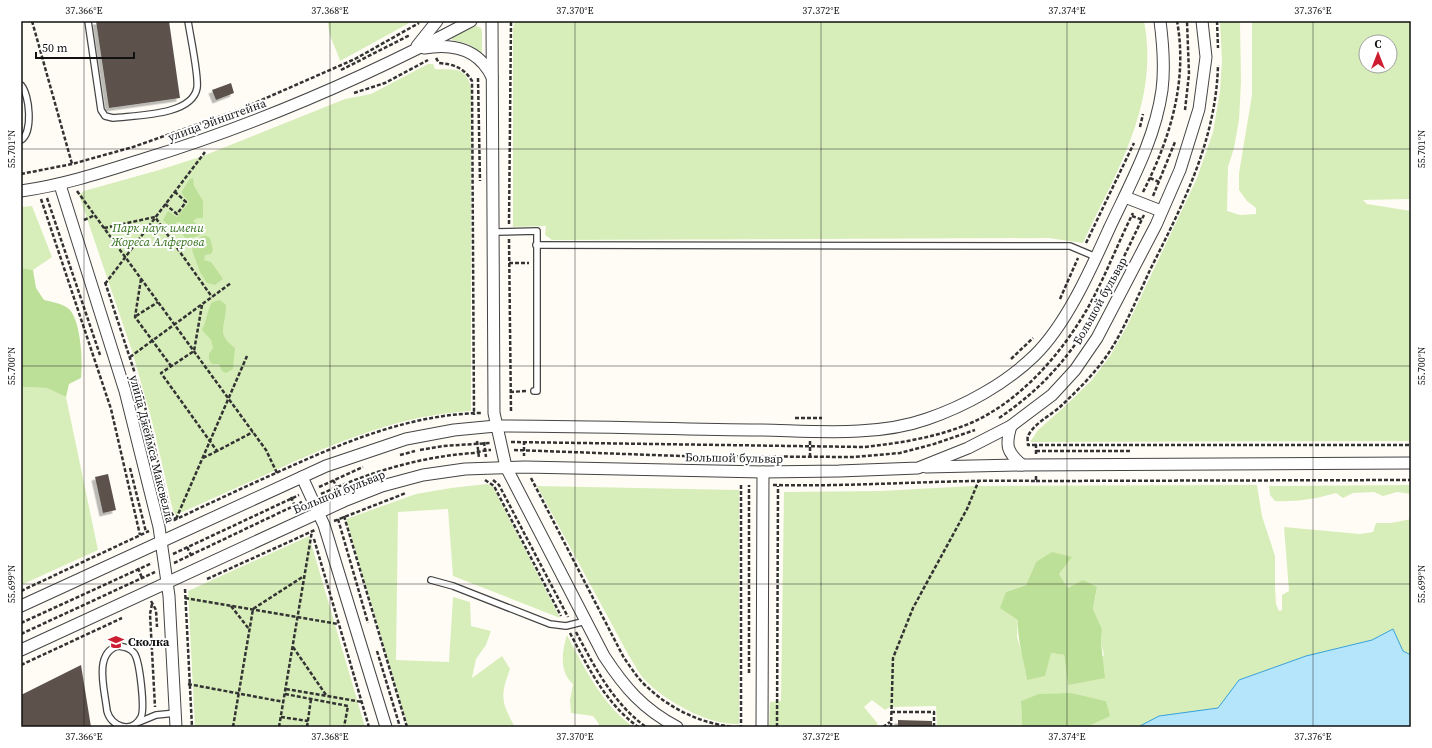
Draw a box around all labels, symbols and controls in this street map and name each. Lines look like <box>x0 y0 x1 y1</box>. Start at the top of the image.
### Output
text: 37.366°E <box>65 4 103 17</box>
text: 37.368°E <box>311 4 349 17</box>
text: 37.370°E <box>556 4 594 17</box>
text: 37.372°E <box>802 4 840 17</box>
text: 37.374°E <box>1048 4 1086 17</box>
text: 37.376°E <box>1294 4 1332 17</box>
scale bar <box>36 34 134 60</box>
north arrow <box>1358 34 1398 74</box>
text: С <box>1375 37 1382 52</box>
text: 50 m <box>42 40 68 56</box>
street label: улица Эйнштейна <box>166 95 269 145</box>
text: 55.701°N <box>5 130 18 168</box>
text: 55.701°N <box>1415 130 1428 168</box>
park label: Парк наук имени Жореса Алферова <box>110 220 206 250</box>
street label: Большой бульвар <box>1069 254 1131 348</box>
text: 55.700°N <box>5 347 18 385</box>
text: 55.700°N <box>1415 347 1428 385</box>
street label: улица Джеймса Максвелла <box>126 373 178 526</box>
street label: Большой бульвар <box>685 449 783 467</box>
street label: Большой бульвар <box>291 466 387 518</box>
text: 55.699°N <box>5 565 18 603</box>
text: 55.699°N <box>1415 565 1428 603</box>
school or university icon: Сколка <box>107 633 125 651</box>
place label: Сколка <box>128 634 170 650</box>
text: 37.366°E <box>65 730 103 743</box>
text: 37.368°E <box>311 730 349 743</box>
text: 37.370°E <box>556 730 594 743</box>
text: 37.372°E <box>802 730 840 743</box>
text: 37.374°E <box>1048 730 1086 743</box>
text: 37.376°E <box>1294 730 1332 743</box>

